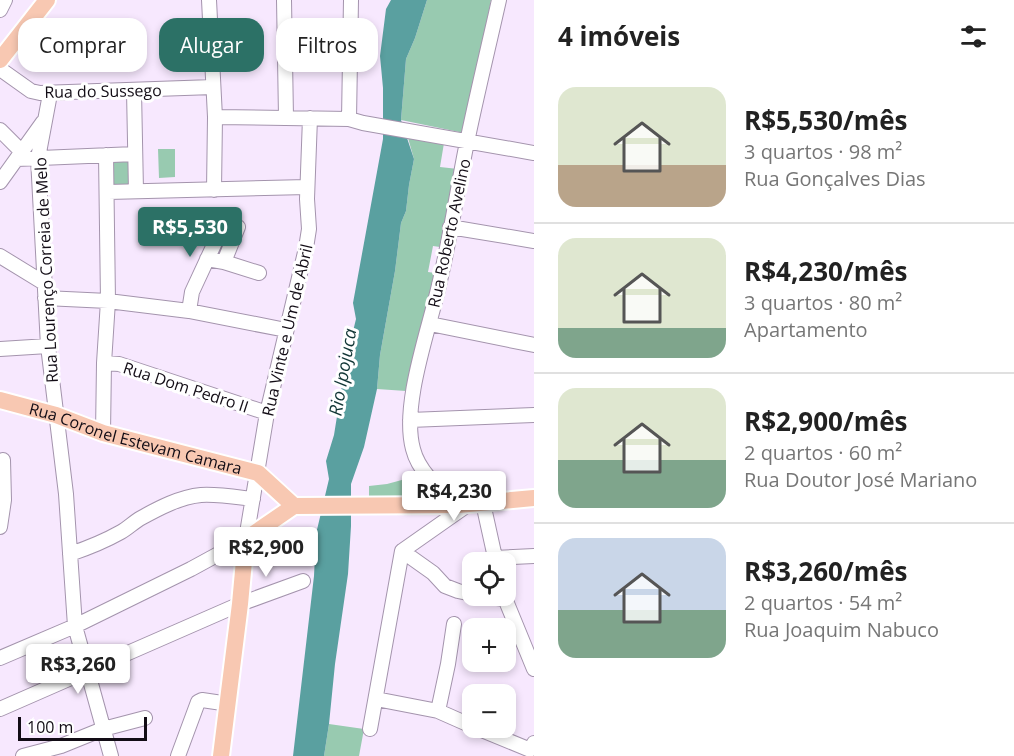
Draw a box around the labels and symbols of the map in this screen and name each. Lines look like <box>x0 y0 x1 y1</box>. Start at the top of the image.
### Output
street label: Rua do Sussego <box>44 79 162 103</box>
street label: Rua Lourenço Correia de Melo <box>29 157 63 383</box>
street label: Rua Roberto Avelino <box>422 157 476 309</box>
pin: R$5,530 <box>135 207 245 258</box>
street label: Rua Vinte e Um de Abril <box>256 242 318 418</box>
water label: Rio Ipojuca <box>323 326 361 418</box>
street label: Rua Dom Pedro II <box>120 356 252 418</box>
street label: Rua Coronel Estevam Camara <box>27 397 244 479</box>
pin: R$4,230 <box>399 471 509 522</box>
pin: R$2,900 <box>211 527 321 578</box>
pin: R$3,260 <box>23 644 133 695</box>
scale bar <box>18 714 147 742</box>

